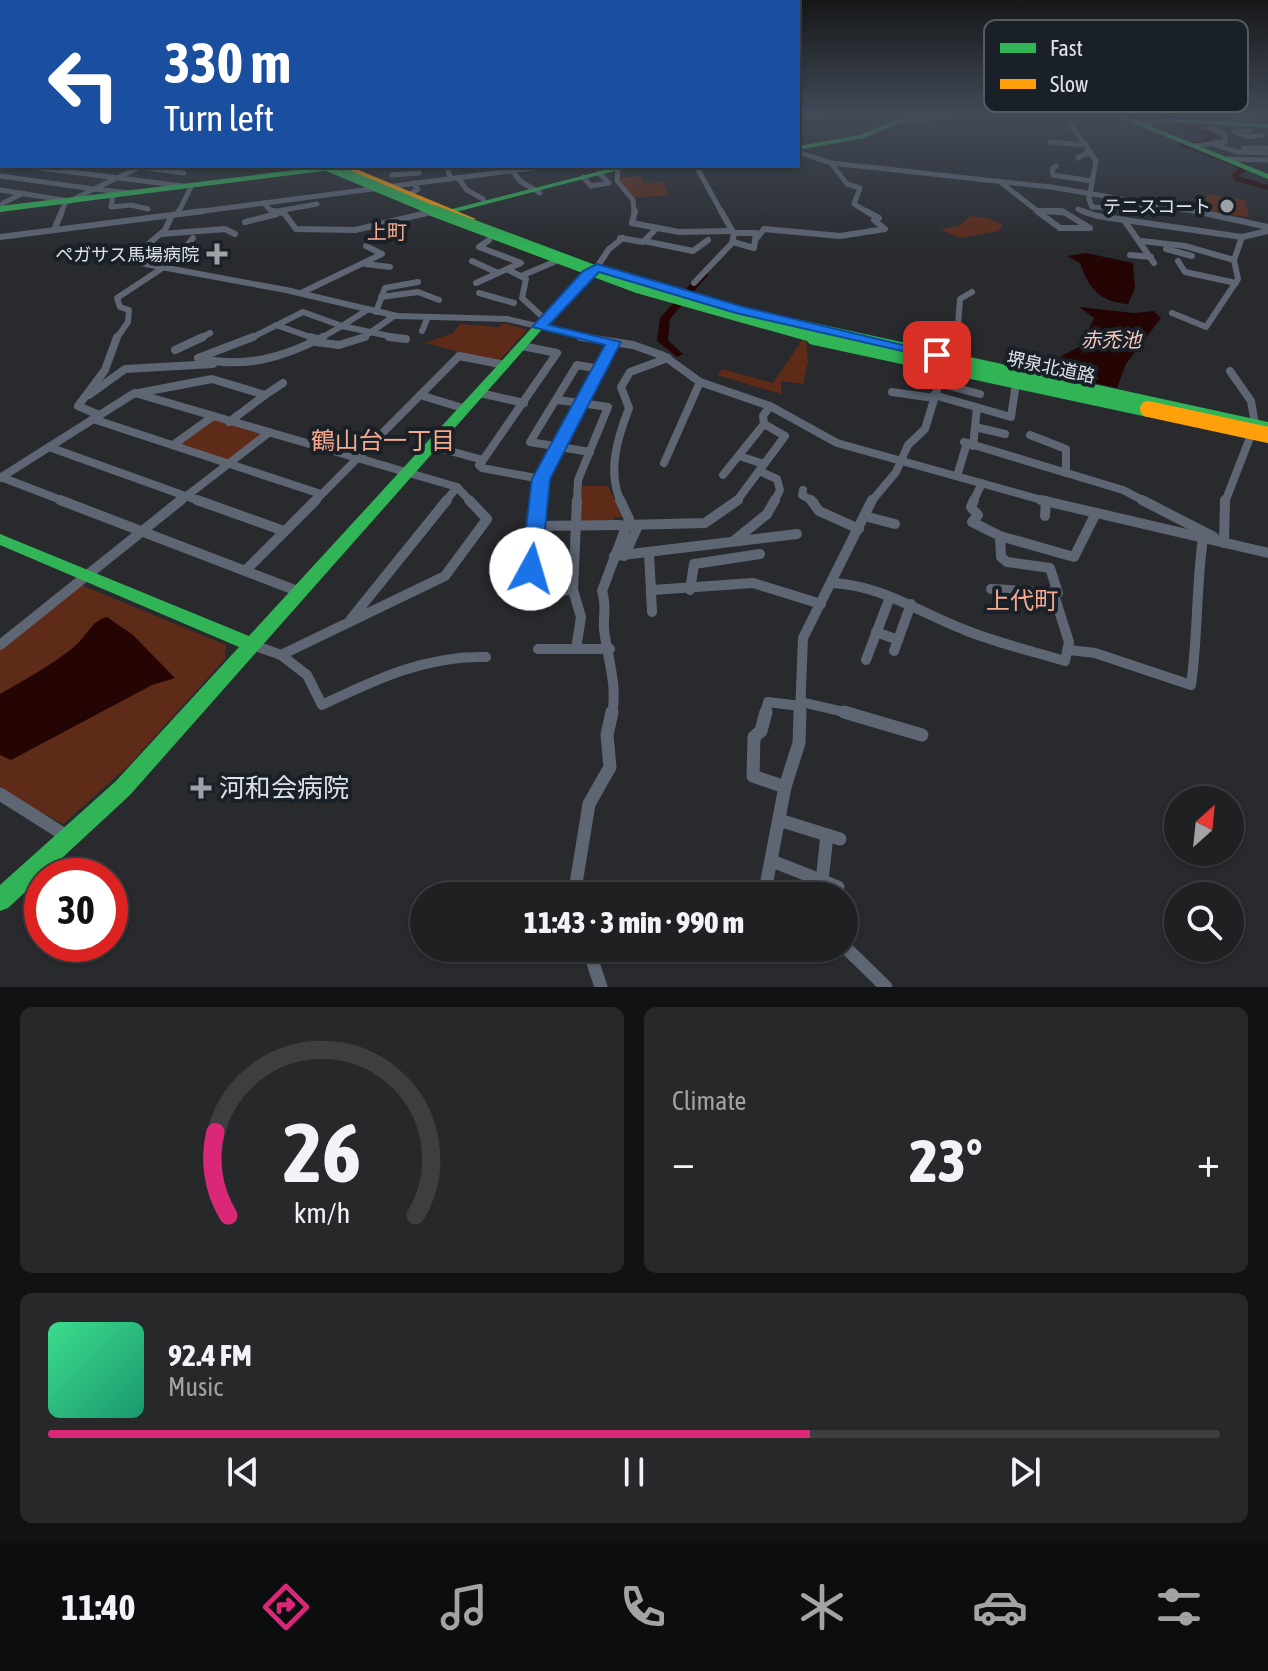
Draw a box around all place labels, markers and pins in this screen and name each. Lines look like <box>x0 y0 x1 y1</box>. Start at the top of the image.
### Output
place label: テニスコート <box>1103 196 1211 217</box>
marker: テニスコート <box>1218 197 1236 215</box>
marker: ペガサス馬場病院 <box>206 243 228 265</box>
place label: ペガサス馬場病院 <box>55 244 199 265</box>
pin <box>903 321 971 389</box>
place label: 河和会病院 <box>219 773 349 803</box>
marker: 河和会病院 <box>190 777 212 799</box>

